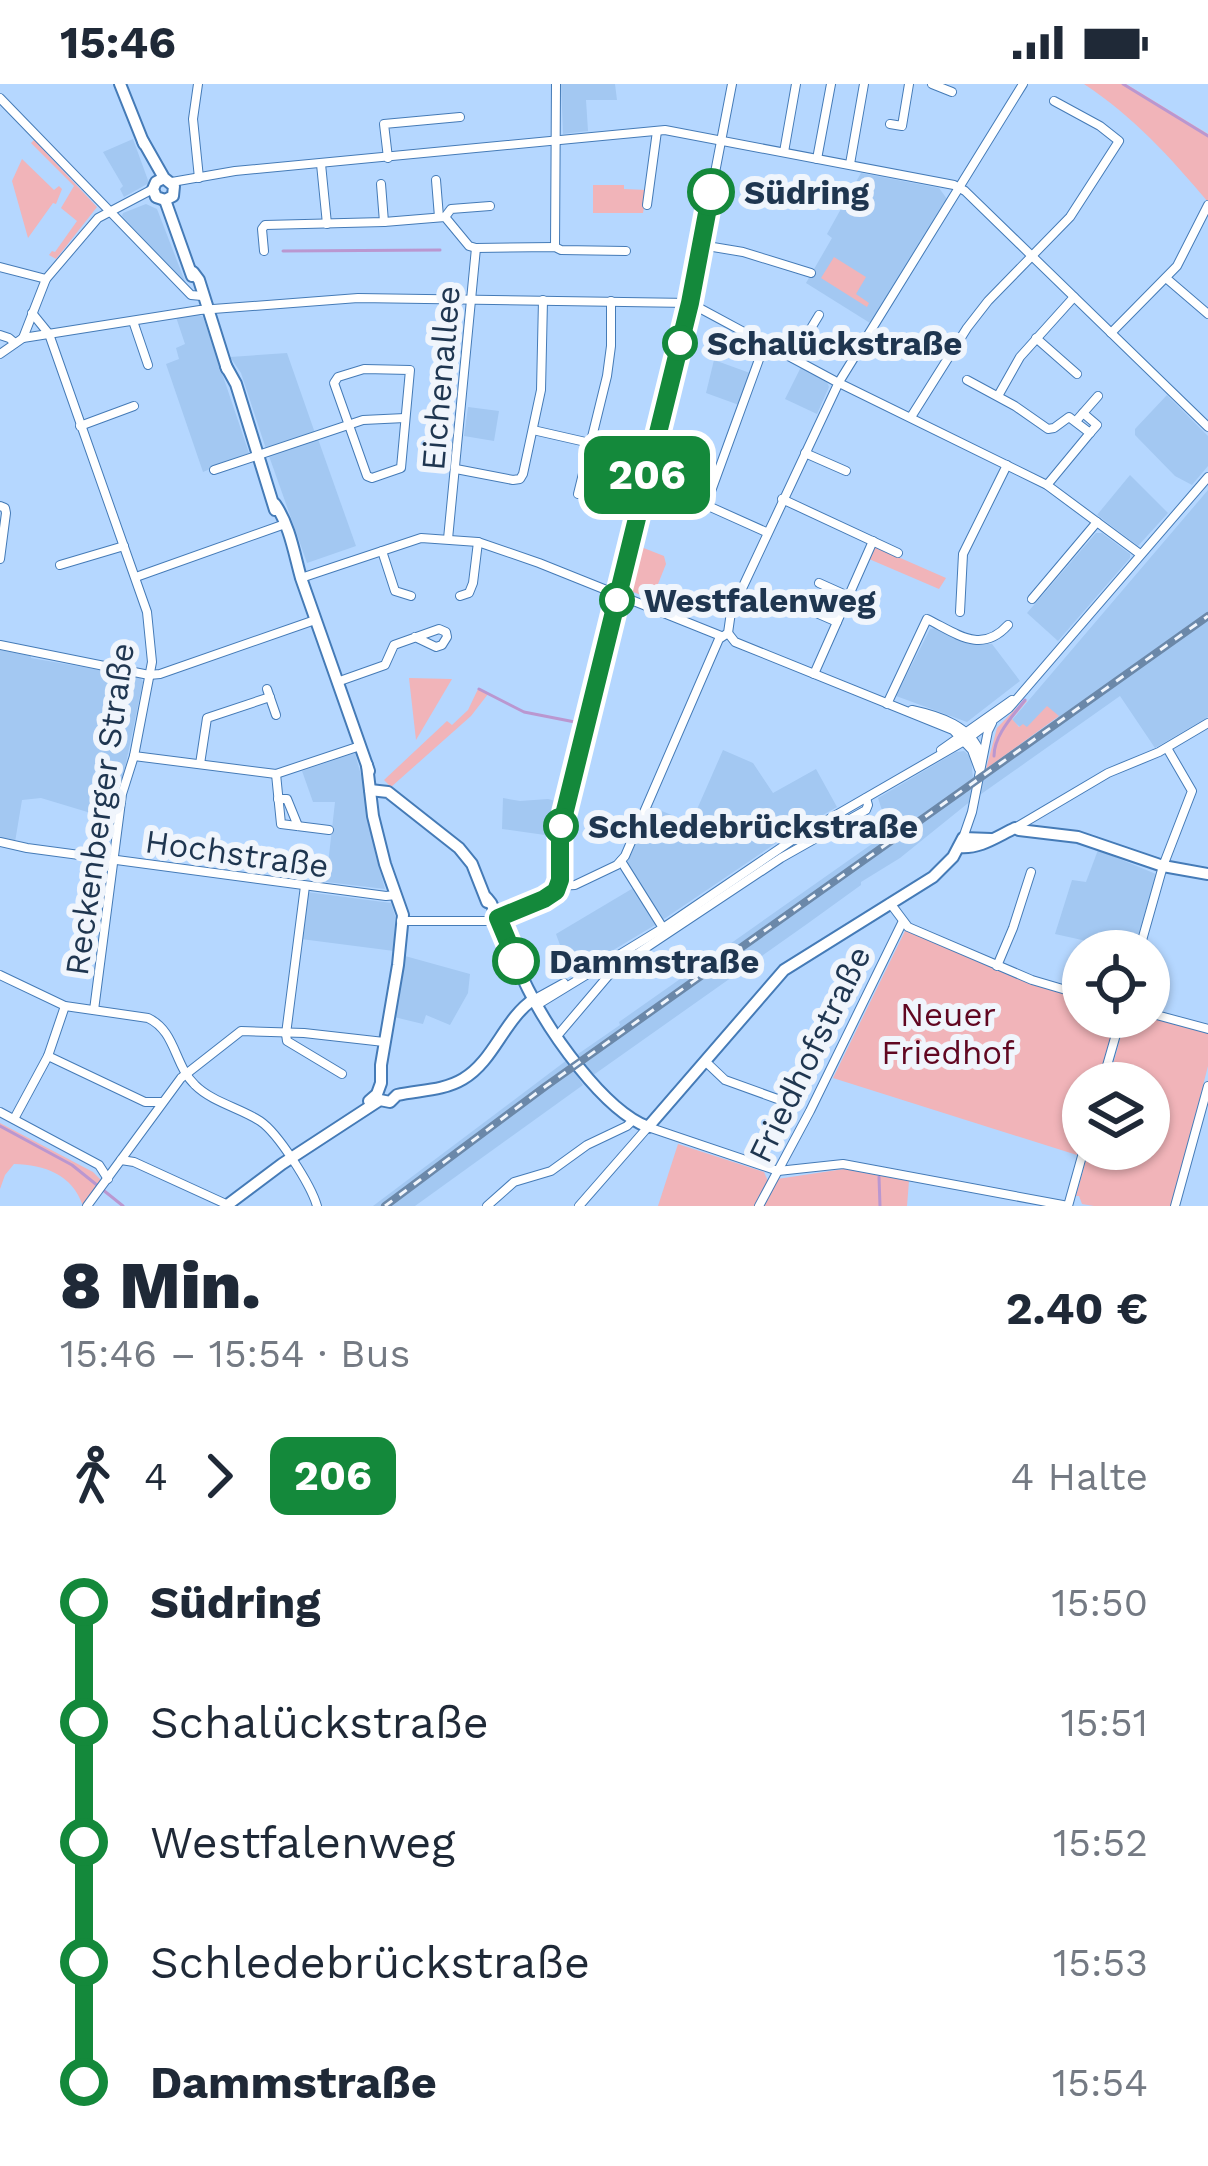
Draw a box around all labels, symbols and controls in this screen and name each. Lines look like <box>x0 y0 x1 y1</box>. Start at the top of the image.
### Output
text: 15:46 <box>60 16 176 69</box>
marker: Südring <box>689 170 733 214</box>
place label: Südring <box>744 173 870 212</box>
street label: Eichenallee <box>413 284 468 472</box>
place label: Schalückstraße <box>707 324 962 363</box>
marker: Schalückstraße <box>664 327 696 359</box>
line badge: 206 <box>578 436 716 514</box>
text: 206 <box>608 450 686 499</box>
place label: Westfalenweg <box>644 581 876 620</box>
marker: Westfalenweg <box>601 584 633 616</box>
street label: Reckenberger Straße <box>57 640 142 978</box>
place label: Schledebrückstraße <box>588 807 918 846</box>
marker: Schledebrückstraße <box>545 810 577 842</box>
street label: Hochstraße <box>143 821 331 886</box>
map controls <box>1062 930 1170 1170</box>
button: locate <box>1062 930 1170 1038</box>
marker: Dammstraße <box>494 939 538 983</box>
street label: Friedhofstraße <box>740 940 879 1169</box>
place label: Dammstraße <box>549 942 759 981</box>
park label: Neuer Friedhof <box>881 995 1015 1072</box>
button: layers <box>1062 1062 1170 1170</box>
text: 8 Min. <box>60 1247 261 1324</box>
text: 2.40 € <box>1006 1282 1148 1335</box>
text: 15:46 – 15:54 · Bus <box>60 1331 410 1376</box>
icon: walk <box>60 1443 126 1509</box>
icon: forward <box>186 1443 252 1509</box>
text: 206 <box>294 1451 372 1500</box>
text: 4 <box>144 1454 168 1499</box>
text: 4 Halte <box>1010 1454 1148 1499</box>
text: Südring <box>150 1576 321 1629</box>
text: 15:50 <box>1052 1580 1148 1625</box>
text: Schalückstraße <box>150 1696 489 1749</box>
text: 15:51 <box>1061 1700 1148 1745</box>
text: Westfalenweg <box>150 1816 455 1869</box>
text: 15:52 <box>1053 1820 1148 1865</box>
text: Schledebrückstraße <box>150 1936 590 1989</box>
text: 15:53 <box>1053 1940 1148 1985</box>
text: Dammstraße <box>150 2056 437 2109</box>
text: 15:54 <box>1052 2060 1148 2105</box>

